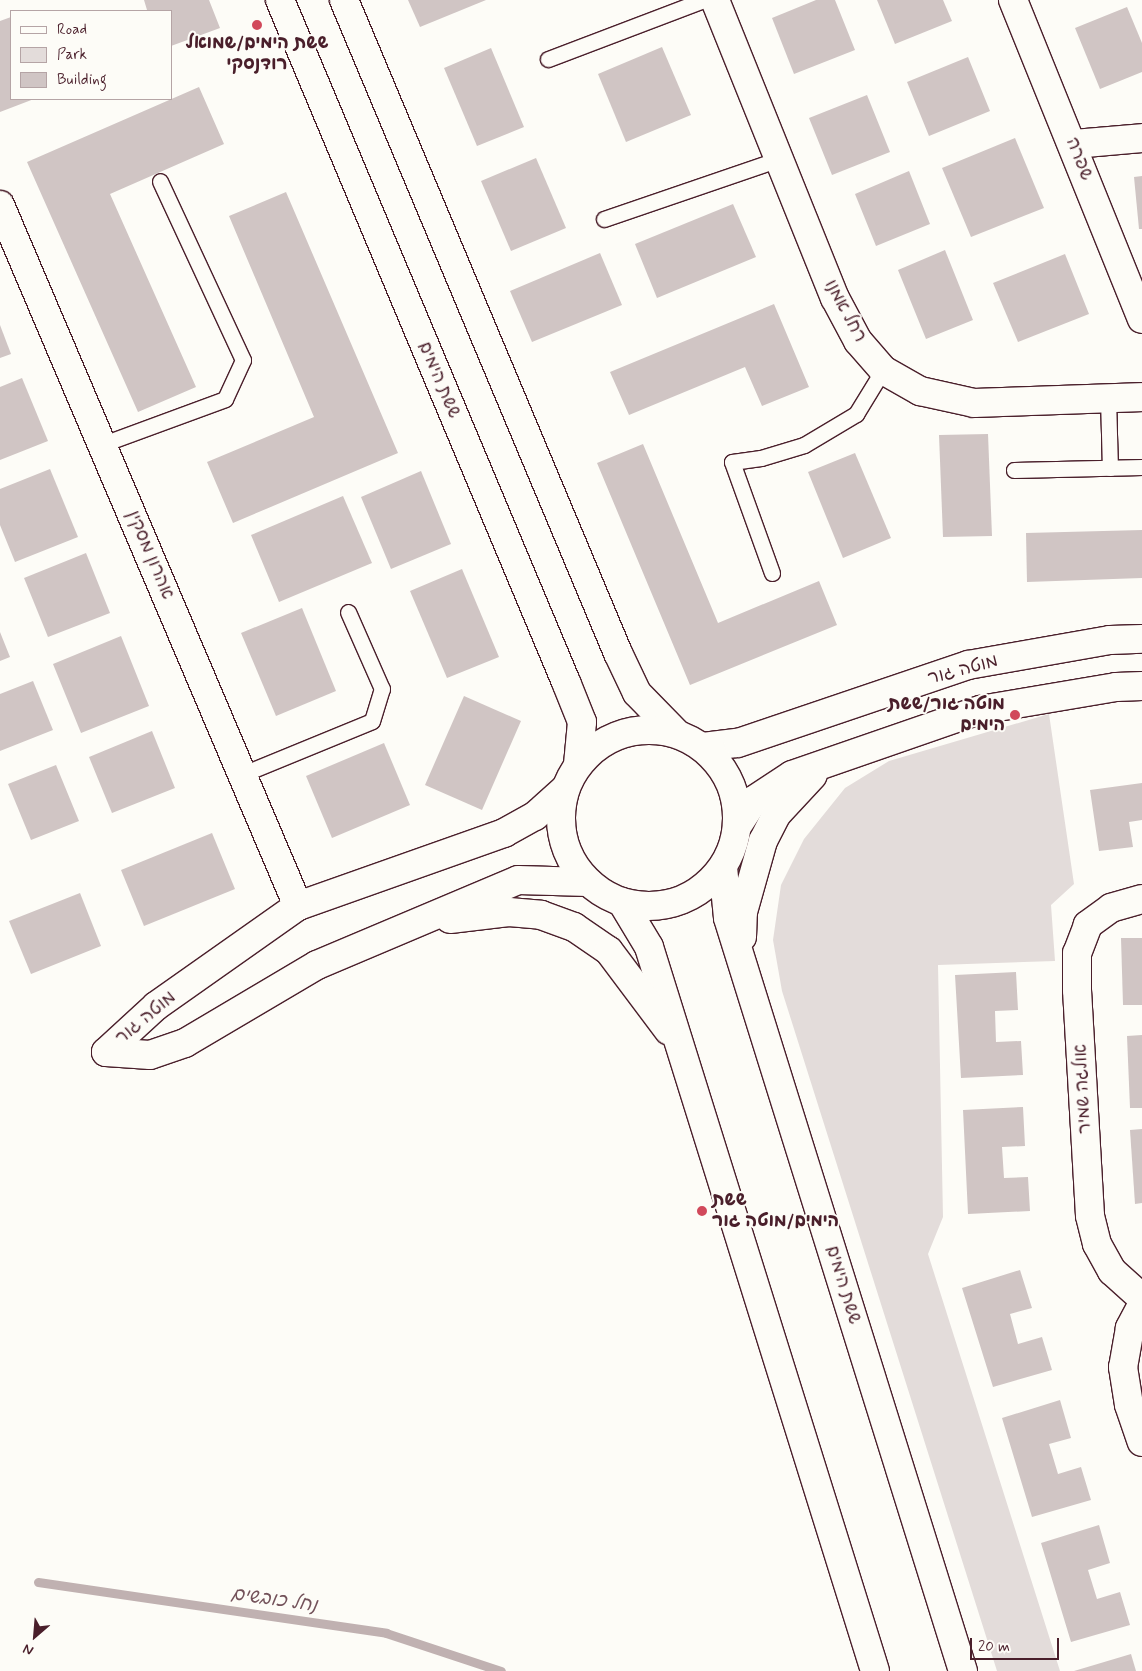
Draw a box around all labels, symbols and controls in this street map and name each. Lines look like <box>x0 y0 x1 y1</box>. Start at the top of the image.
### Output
legend <box>10 10 172 100</box>
marker: ששת הימים/שמואל רודנסקי <box>251 19 263 31</box>
text: Road <box>57 20 87 40</box>
place label: ששת הימים/שמואל רודנסקי <box>186 33 328 76</box>
text: Park <box>57 45 87 65</box>
text: Building <box>57 70 107 90</box>
street label: שפרה <box>1061 134 1097 184</box>
street label: רחל אמנו <box>820 276 870 346</box>
street label: ששת הימים <box>413 339 465 421</box>
street label: אהרון מסקין <box>122 507 178 603</box>
street label: מוטה גור <box>926 650 1000 690</box>
place label: מוטה גור/ששת הימים <box>888 694 1005 736</box>
marker: מוטה גור/ששת הימים <box>1009 709 1021 721</box>
street label: מוטה גור <box>112 987 180 1049</box>
street label: אולגה שמיר <box>1070 1043 1096 1135</box>
place label: ששת הימים/מוטה גור <box>712 1190 839 1232</box>
marker: ששת הימים/מוטה גור <box>696 1205 708 1217</box>
street label: ששת הימים <box>821 1243 865 1327</box>
water label: נחל כובשים <box>230 1583 318 1617</box>
north arrow <box>10 1611 60 1661</box>
scale bar <box>972 1628 1061 1660</box>
text: 20 m <box>978 1637 1010 1657</box>
text: N <box>20 1639 36 1660</box>

